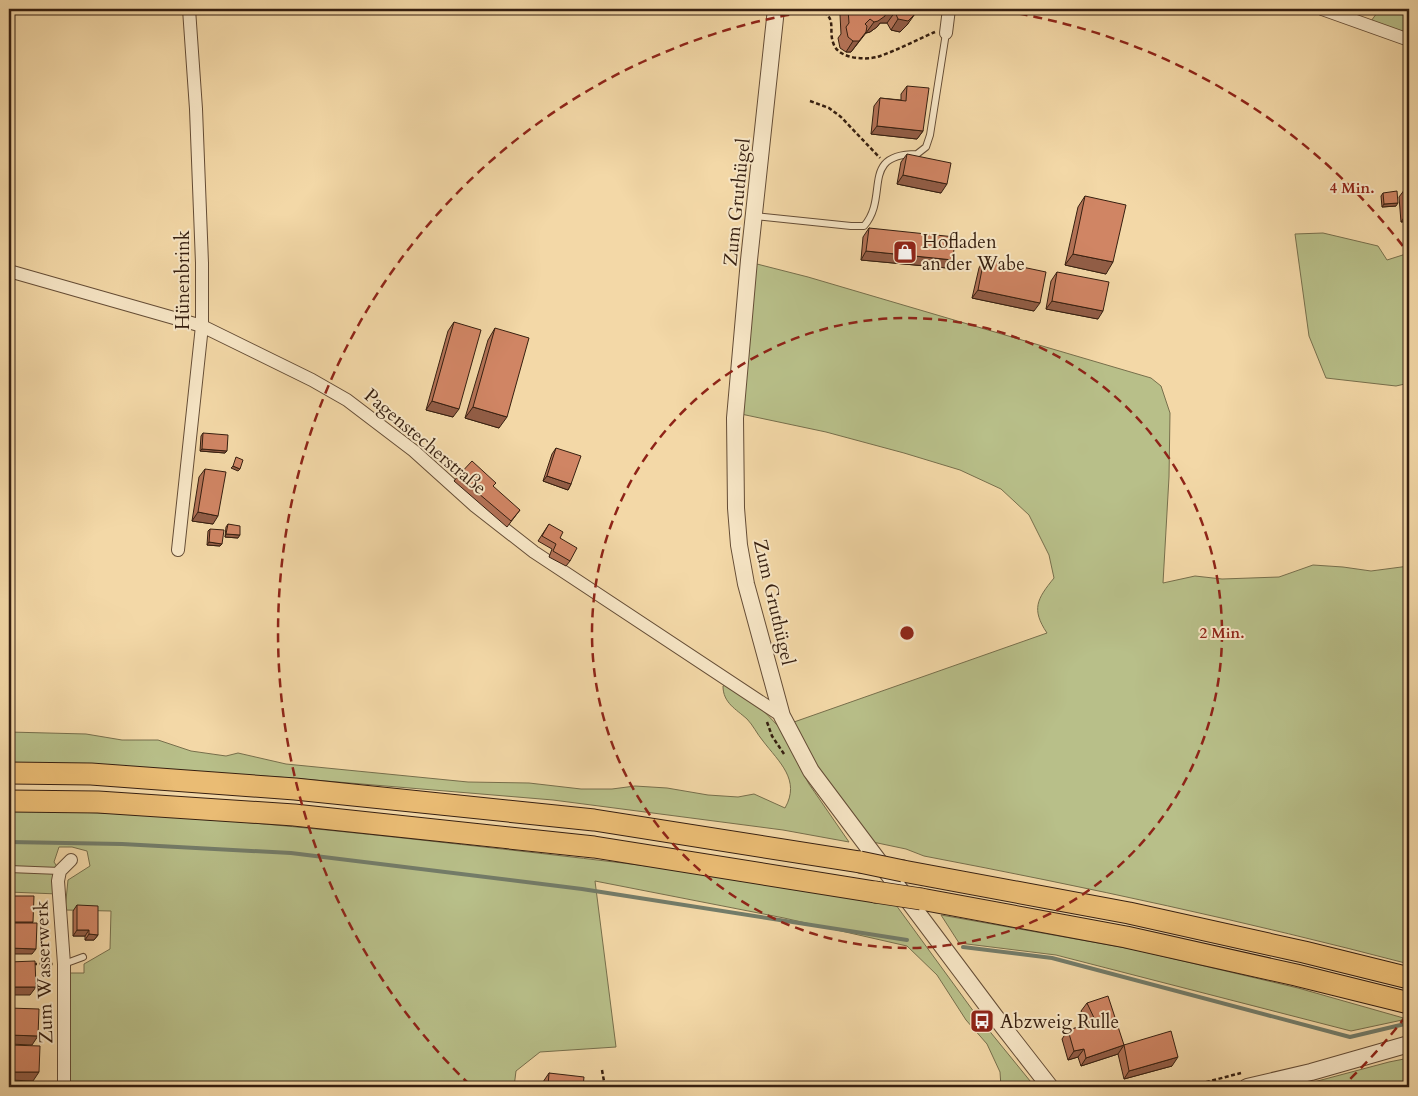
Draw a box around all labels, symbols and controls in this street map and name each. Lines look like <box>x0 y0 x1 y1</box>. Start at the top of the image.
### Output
street label: Zum Gruthügel <box>717 137 757 267</box>
text: 4 Min. <box>1329 178 1375 198</box>
street label: Hünenbrink <box>170 229 196 330</box>
place label: Hofladen an der Wabe <box>922 229 1025 277</box>
shop icon: Hofladen an der Wabe <box>892 239 918 265</box>
street label: Pagenstecherstraße <box>359 383 492 501</box>
street label: Zum Gruthügel <box>747 537 801 668</box>
text: 2 Min. <box>1199 623 1245 643</box>
centre of rings <box>898 624 916 642</box>
street label: Zum Wasserwerk <box>28 899 59 1044</box>
bus stop icon: Abzweig Rulle <box>969 1008 995 1034</box>
place label: Abzweig Rulle <box>1000 1009 1119 1035</box>

